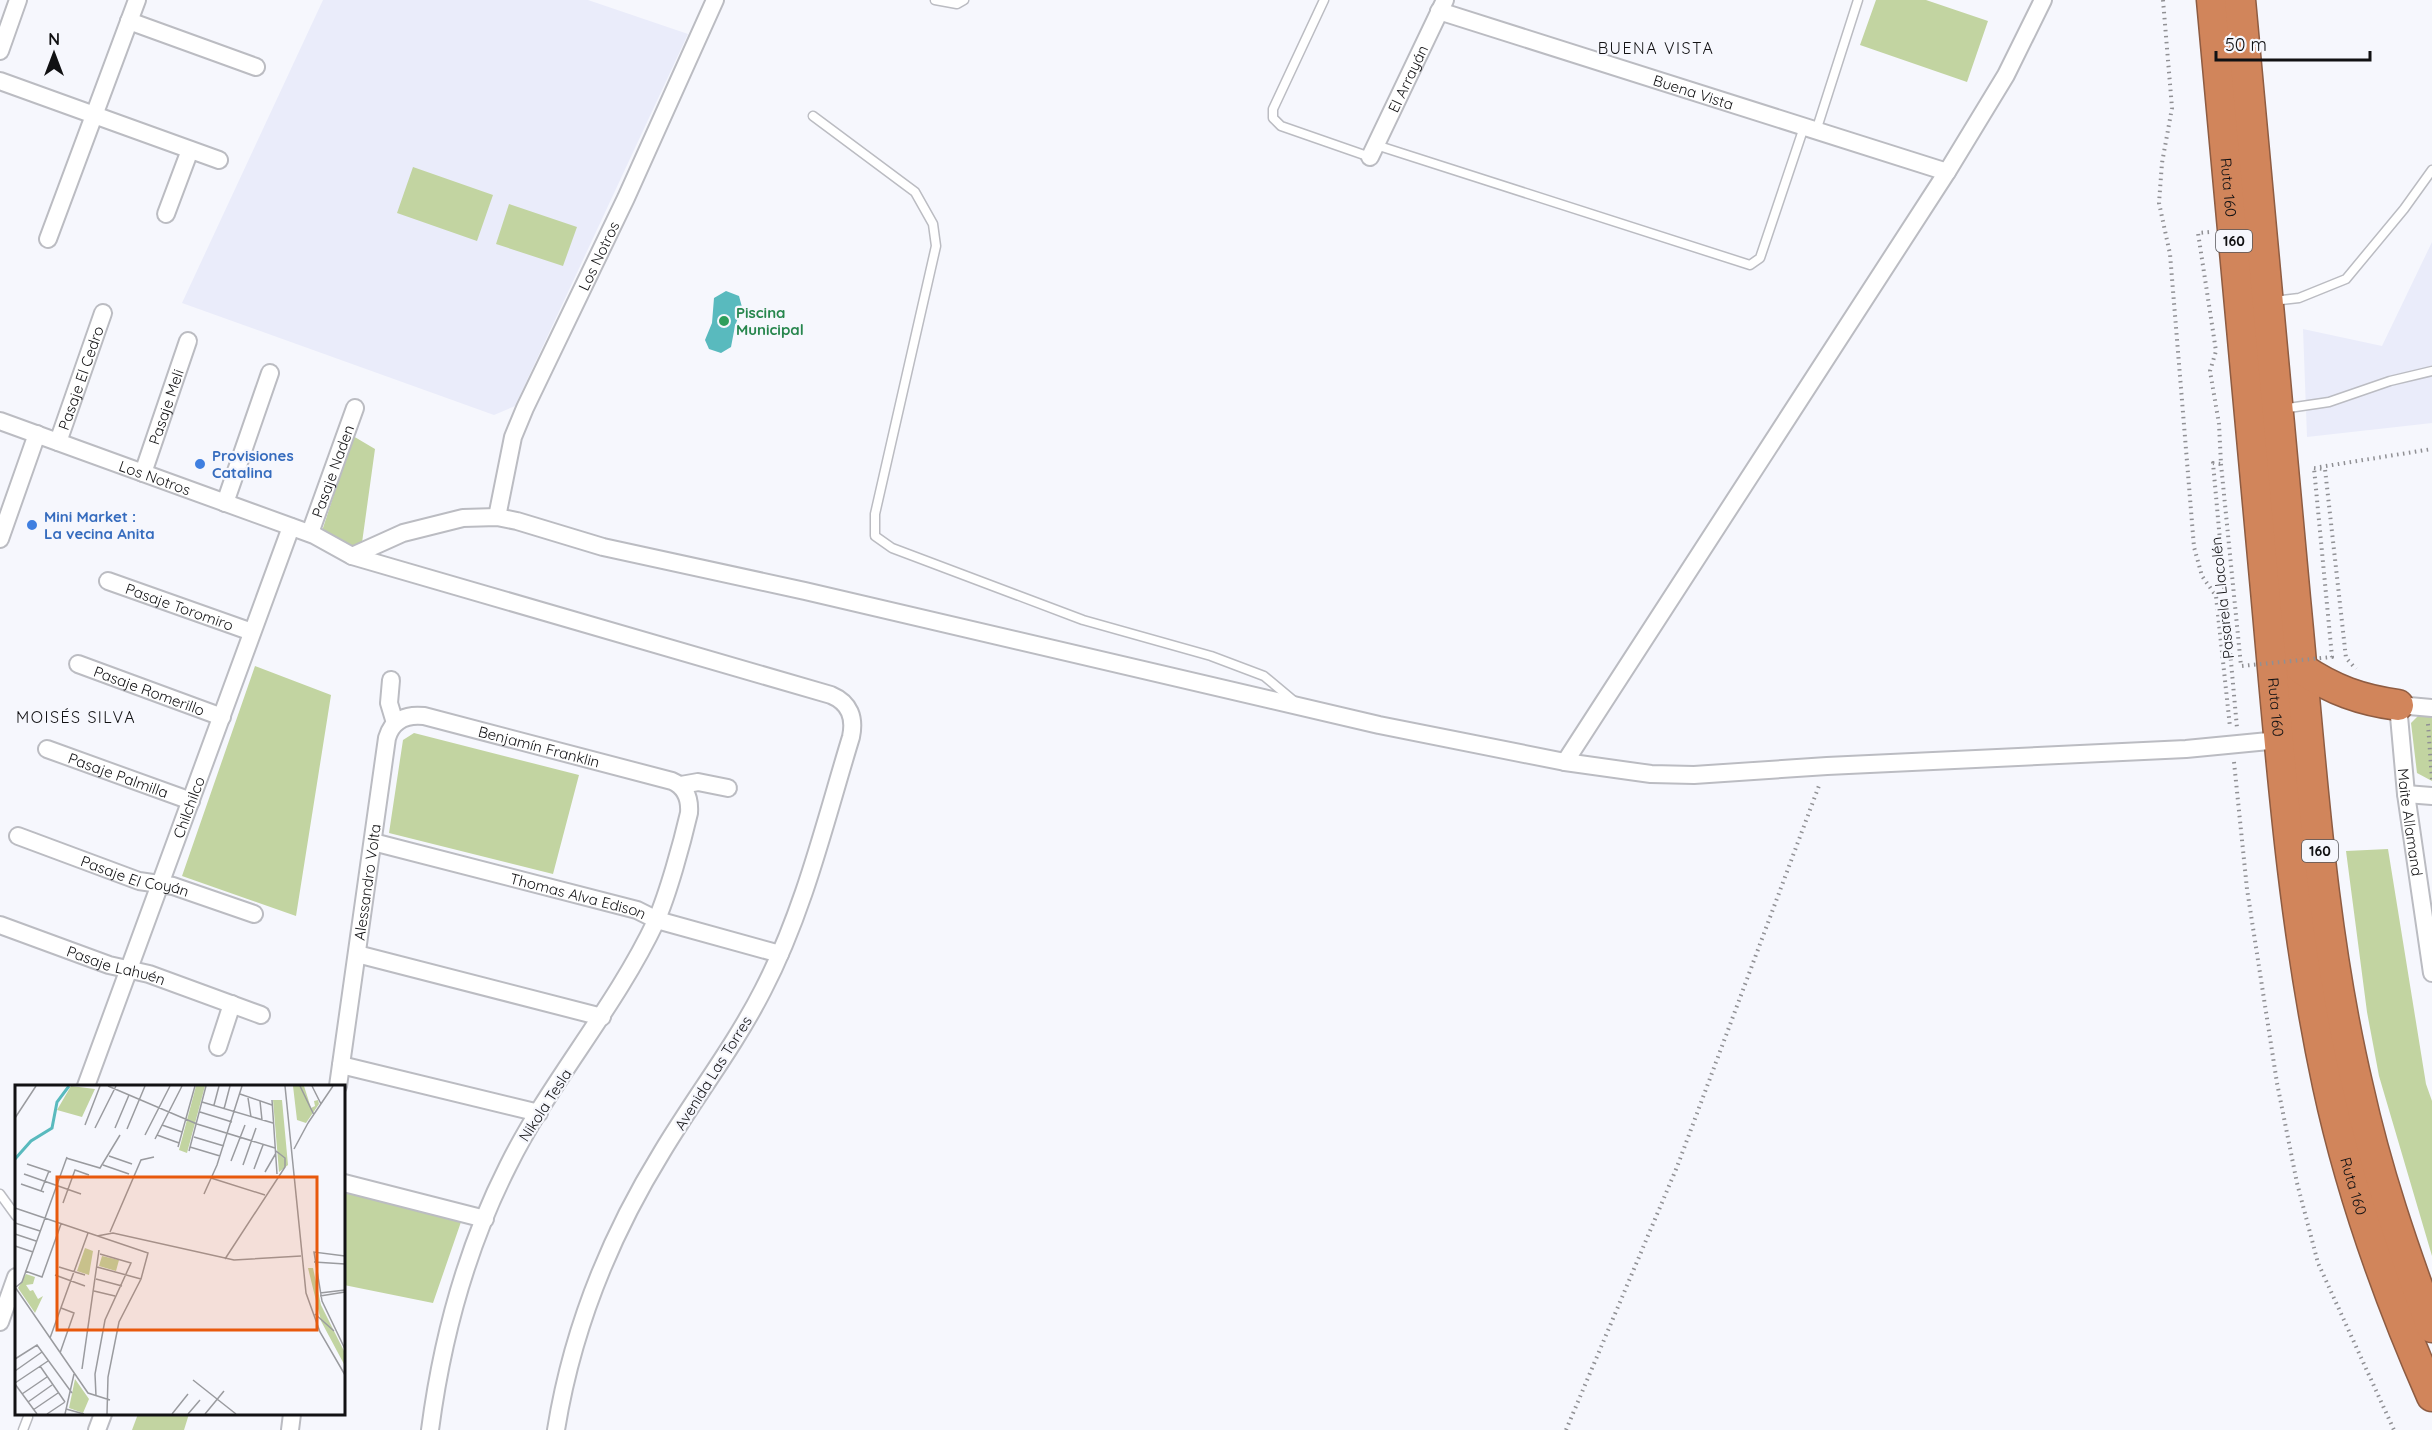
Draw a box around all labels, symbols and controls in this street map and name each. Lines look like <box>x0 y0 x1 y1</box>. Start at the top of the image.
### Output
north arrow <box>24 24 84 84</box>
scale bar <box>2216 24 2370 62</box>
text: N <box>48 29 60 49</box>
text: 50 m <box>2225 33 2267 56</box>
district label: BUENA VISTA <box>1598 38 1714 58</box>
street label: El Arrayán <box>1383 42 1432 115</box>
street label: Buena Vista <box>1651 70 1736 113</box>
street label: Ruta 160 <box>2217 157 2241 218</box>
street label: Los Notros <box>573 218 623 294</box>
road number: 160 <box>2216 230 2252 252</box>
place label: Piscina Municipal <box>736 303 804 339</box>
marker: Piscina Municipal <box>717 314 731 328</box>
street label: Pasaje El Cedro <box>53 323 107 432</box>
street label: Pasaje Meli <box>144 367 187 447</box>
street label: Pasaje Naden <box>307 422 358 520</box>
place label: Provisiones Catalina <box>212 446 294 482</box>
street label: Los Notros <box>117 456 194 499</box>
marker: Provisiones Catalina <box>193 457 207 471</box>
place label: Mini Market : La vecina Anita <box>44 507 155 543</box>
marker: Mini Market : La vecina Anita <box>25 518 39 532</box>
street label: Pasarela Llacolén <box>2206 536 2238 660</box>
street label: Pasaje Toromiro <box>123 579 236 634</box>
street label: Pasaje Romerillo <box>91 661 207 719</box>
street label: Ruta 160 <box>2264 677 2289 738</box>
district label: MOISÉS SILVA <box>16 707 136 727</box>
street label: Benjamín Franklin <box>476 721 602 771</box>
street label: Pasaje Palmilla <box>66 748 171 802</box>
street label: Maite Allamand <box>2394 767 2427 877</box>
street label: Chilchilco <box>168 774 208 841</box>
street label: Alessandro Volta <box>349 823 384 942</box>
road number: 160 <box>2302 840 2338 862</box>
street label: Pasaje El Coyán <box>78 851 192 900</box>
street label: Thomas Alva Edison <box>508 868 650 923</box>
street label: Pasaje Lahuén <box>64 941 168 989</box>
street label: Avenida Las Torres <box>670 1012 756 1134</box>
street label: Nikola Tesla <box>514 1065 576 1145</box>
inset map <box>15 1085 345 1415</box>
street label: Ruta 160 <box>2337 1155 2372 1217</box>

